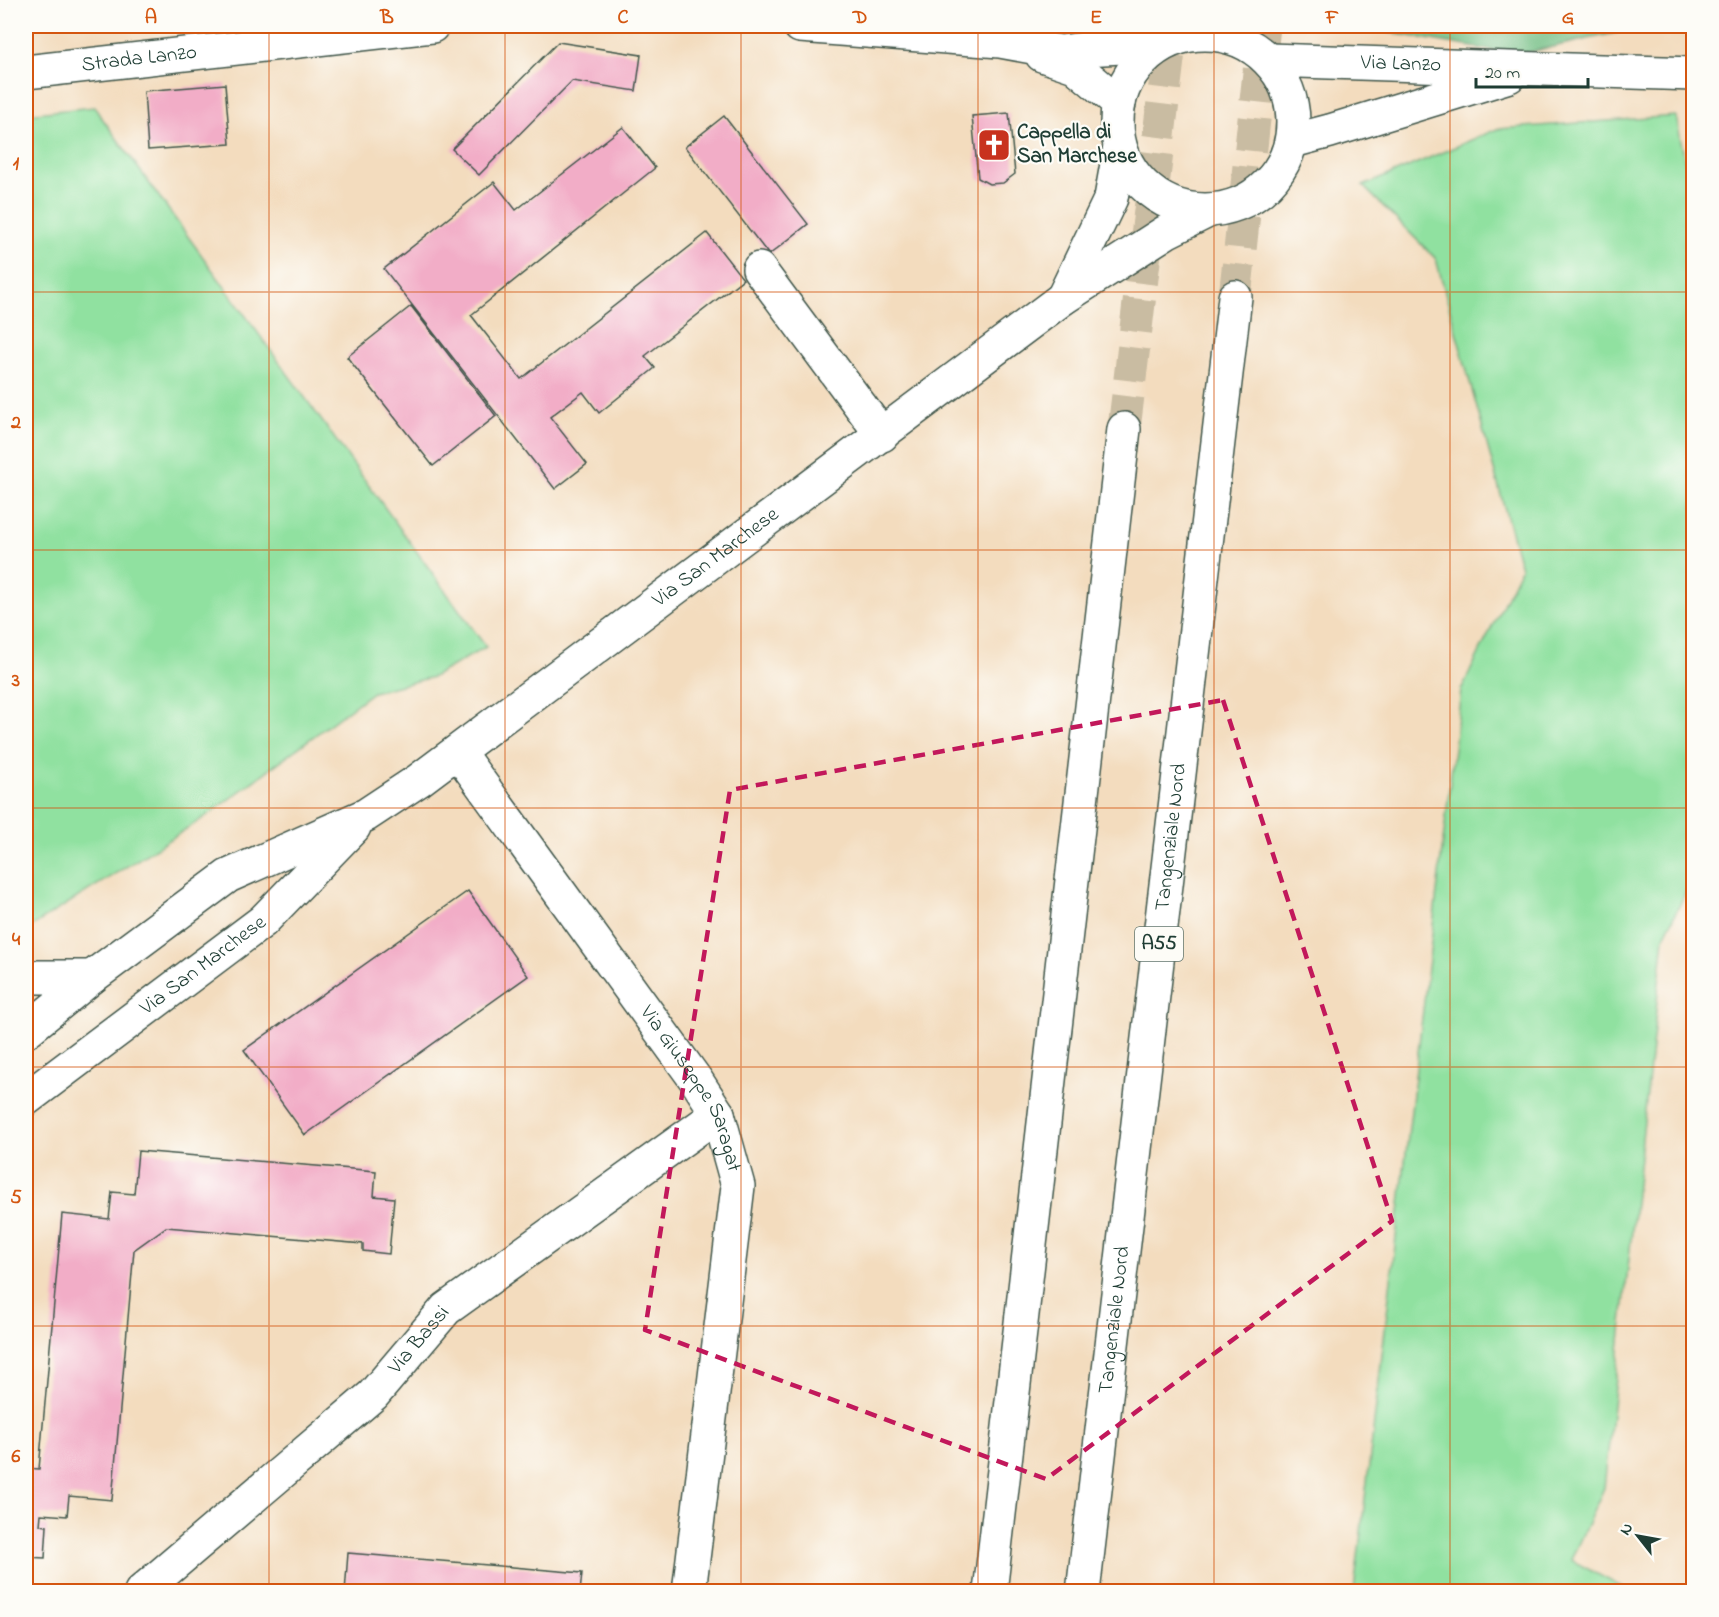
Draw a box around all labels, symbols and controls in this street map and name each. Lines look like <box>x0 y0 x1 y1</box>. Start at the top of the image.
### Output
text: A <box>145 4 157 33</box>
text: B <box>379 4 394 33</box>
text: C <box>618 4 629 33</box>
text: D <box>852 4 867 33</box>
text: E <box>1090 4 1102 33</box>
text: F <box>1325 4 1339 33</box>
text: G <box>1562 4 1575 33</box>
street label: Strada Lanzo <box>80 38 199 81</box>
street label: Via Lanzo <box>1359 48 1442 81</box>
scale bar <box>1476 51 1588 89</box>
text: 20 m <box>1485 61 1520 87</box>
place label: Cappella di San Marchese <box>1017 118 1137 172</box>
church icon: Cappella di San Marchese <box>976 127 1012 163</box>
text: 1 <box>13 150 20 179</box>
text: 2 <box>10 409 21 438</box>
street label: Via San Marchese <box>646 500 786 616</box>
text: 3 <box>11 667 20 696</box>
street label: Tangenziale Nord <box>1148 761 1195 913</box>
street label: Via San Marchese <box>133 908 273 1024</box>
text: 4 <box>12 926 21 955</box>
road number: A55 <box>1135 927 1183 961</box>
street label: Via Giuseppe Saragat <box>631 999 748 1175</box>
text: 5 <box>10 1184 22 1213</box>
street label: Tangenziale Nord <box>1091 1244 1139 1395</box>
street label: Via Bassi <box>381 1299 457 1382</box>
text: 6 <box>12 1443 21 1472</box>
north arrow <box>1608 1506 1668 1566</box>
text: N <box>1614 1518 1640 1540</box>

